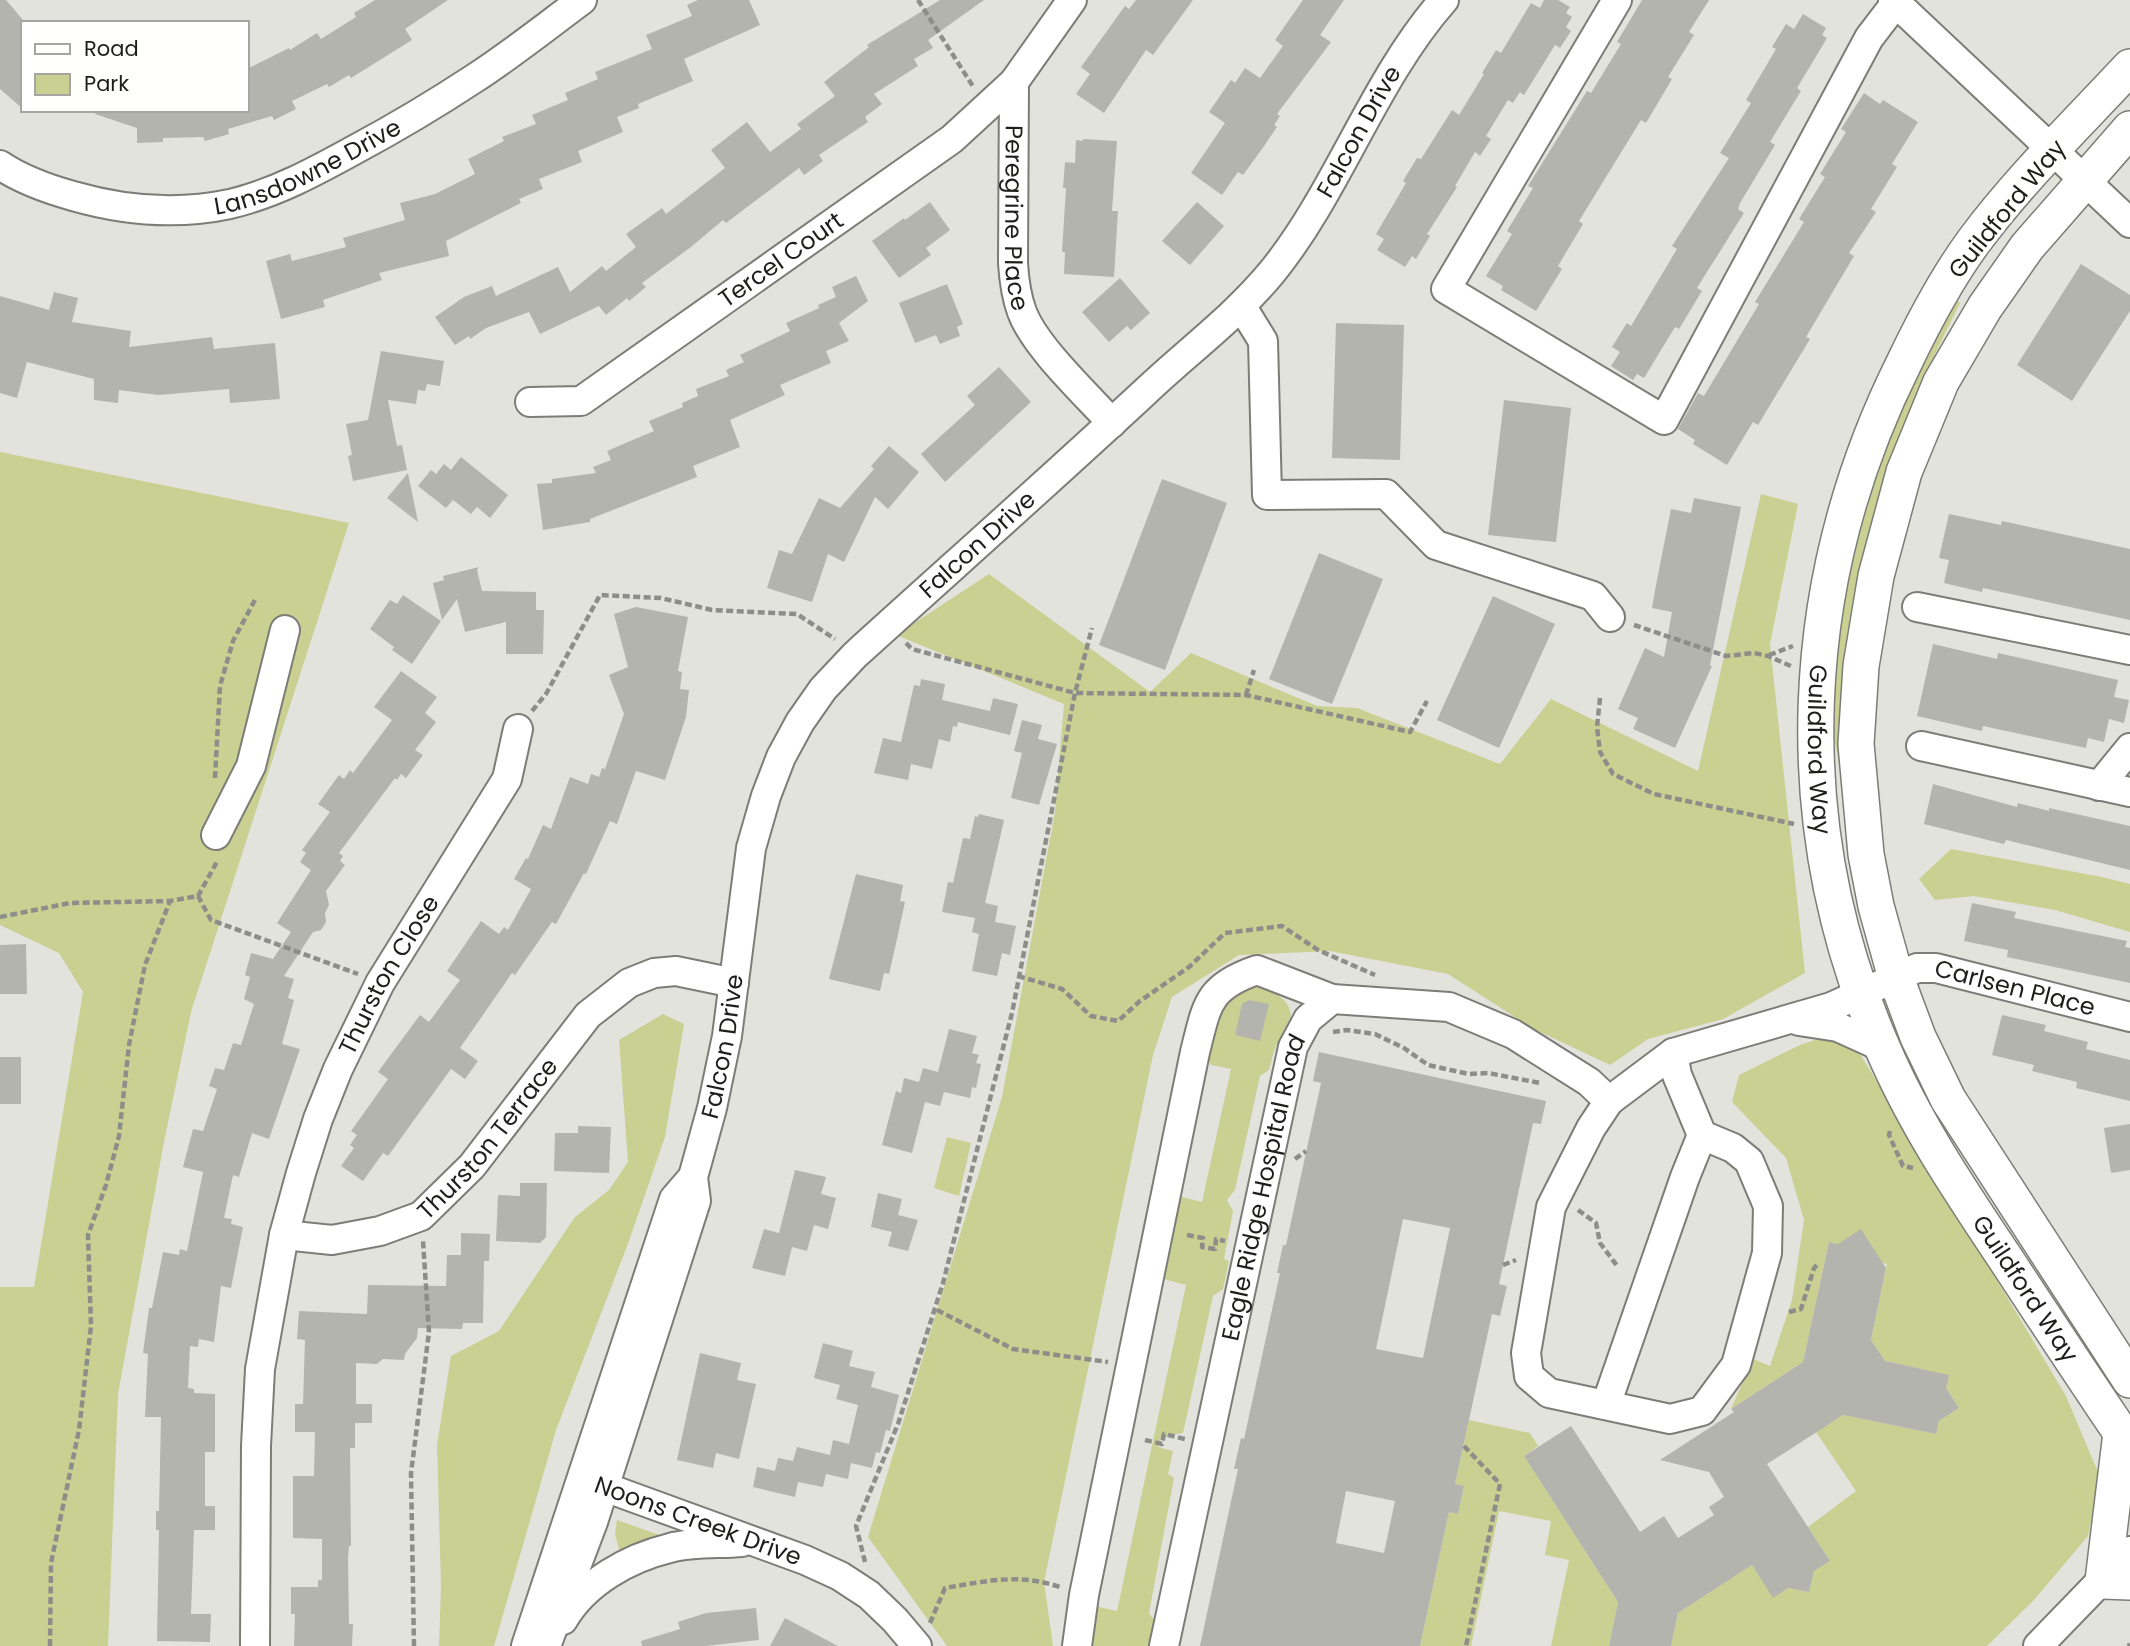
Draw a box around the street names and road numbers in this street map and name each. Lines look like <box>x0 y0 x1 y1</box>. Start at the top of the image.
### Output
street label: Falcon Drive <box>1309 59 1408 203</box>
street label: Lansdowne Drive <box>212 110 407 223</box>
street label: Peregrine Place <box>997 125 1037 315</box>
street label: Guildford Way <box>1940 132 2073 285</box>
street label: Tercel Court <box>712 204 850 315</box>
street label: Falcon Drive <box>912 483 1042 605</box>
street label: Guildford Way <box>1800 663 1840 837</box>
street label: Thurston Close <box>331 889 447 1060</box>
street label: Carlsen Place <box>1931 951 2099 1024</box>
street label: Falcon Drive <box>693 972 751 1122</box>
street label: Eagle Ridge Hospital Road <box>1213 1028 1313 1344</box>
street label: Thurston Terrace <box>410 1051 565 1227</box>
street label: Guildford Way <box>1965 1208 2087 1369</box>
street label: Noons Creek Drive <box>590 1468 806 1573</box>

